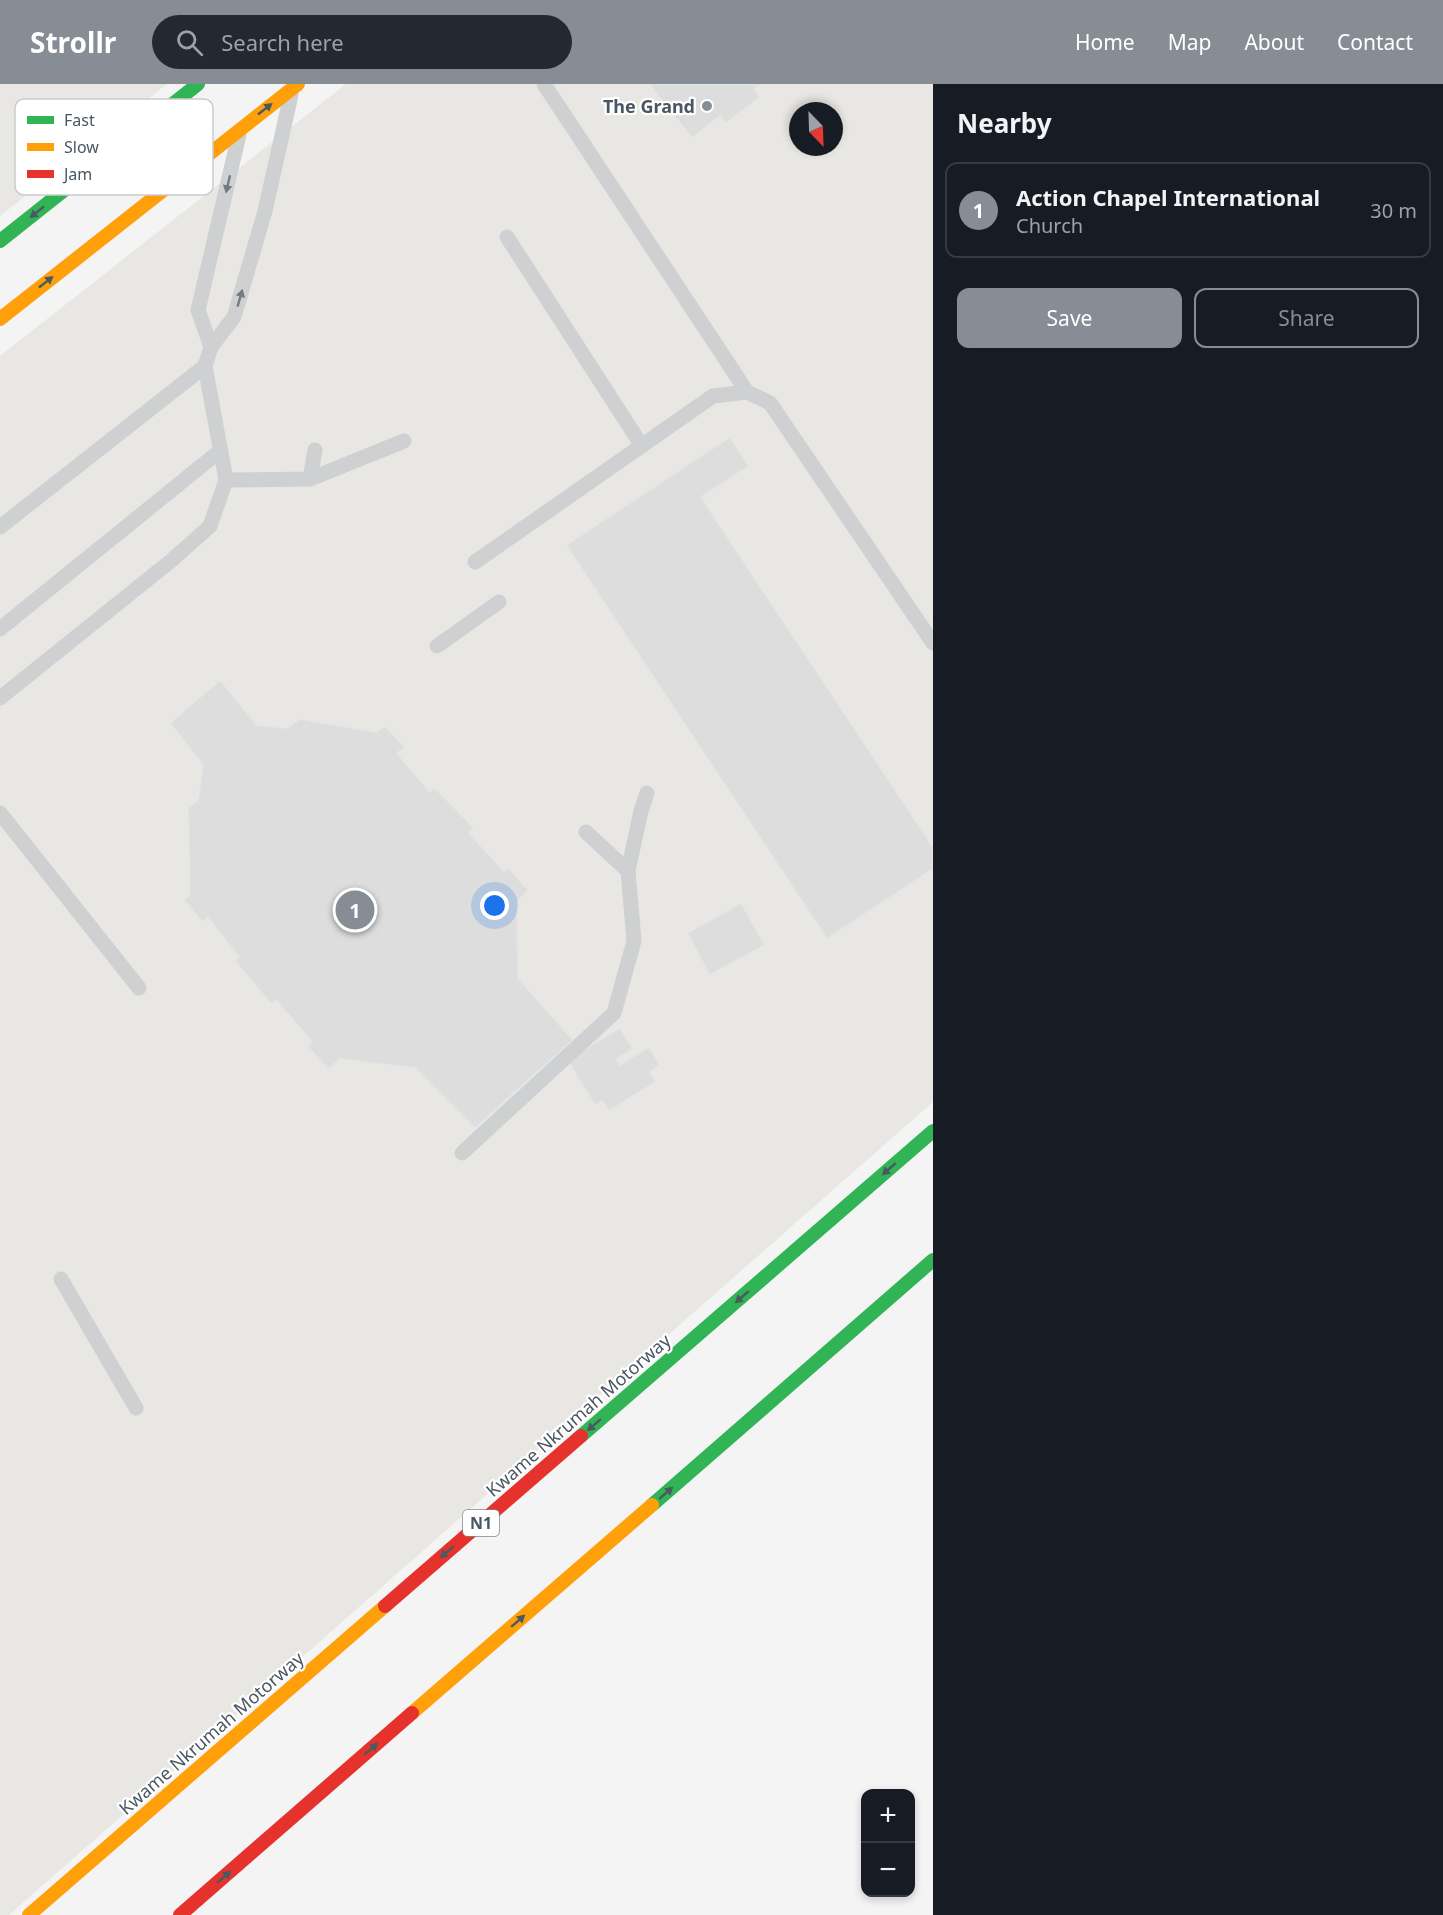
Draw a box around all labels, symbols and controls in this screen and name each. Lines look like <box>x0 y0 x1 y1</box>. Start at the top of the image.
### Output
search box <box>152 15 572 69</box>
text: Strollr <box>30 23 116 61</box>
icon: search <box>173 26 206 59</box>
text: Search here <box>221 27 344 57</box>
text: Home <box>1075 28 1135 56</box>
text: Map <box>1168 28 1211 56</box>
text: About <box>1244 28 1304 56</box>
text: Contact <box>1337 28 1413 56</box>
place label: The Grand <box>603 94 695 118</box>
legend <box>15 99 213 195</box>
marker: The Grand <box>700 99 714 113</box>
north arrow <box>789 102 843 156</box>
one-way arrow <box>257 104 272 116</box>
text: Nearby <box>957 105 1052 141</box>
text: Fast <box>64 109 95 131</box>
text: Slow <box>64 136 99 158</box>
text: Jam <box>62 163 92 185</box>
one-way arrow <box>222 175 232 193</box>
text: Action Chapel International <box>1016 182 1320 212</box>
text: 1 <box>973 197 984 224</box>
text: 30 m <box>1370 197 1417 224</box>
one-way arrow <box>29 206 45 219</box>
text: Church <box>1016 212 1083 239</box>
one-way arrow <box>38 276 54 289</box>
button: Save <box>957 288 1182 348</box>
button: Share <box>1194 288 1419 348</box>
one-way arrow <box>236 289 245 307</box>
pin: 1 <box>336 888 374 932</box>
your location <box>480 891 509 920</box>
one-way arrow <box>882 1162 897 1175</box>
one-way arrow <box>734 1290 749 1304</box>
street label: Kwame Nkrumah Motorway <box>481 1328 676 1502</box>
one-way arrow <box>586 1418 602 1431</box>
one-way arrow <box>658 1487 673 1500</box>
road number: N1 <box>463 1510 499 1536</box>
one-way arrow <box>439 1546 455 1559</box>
one-way arrow <box>511 1614 526 1628</box>
street label: Kwame Nkrumah Motorway <box>114 1646 309 1820</box>
one-way arrow <box>363 1743 378 1756</box>
map controls <box>861 1789 915 1897</box>
button: + <box>861 1789 915 1843</box>
button: − <box>861 1843 915 1897</box>
one-way arrow <box>216 1871 231 1884</box>

